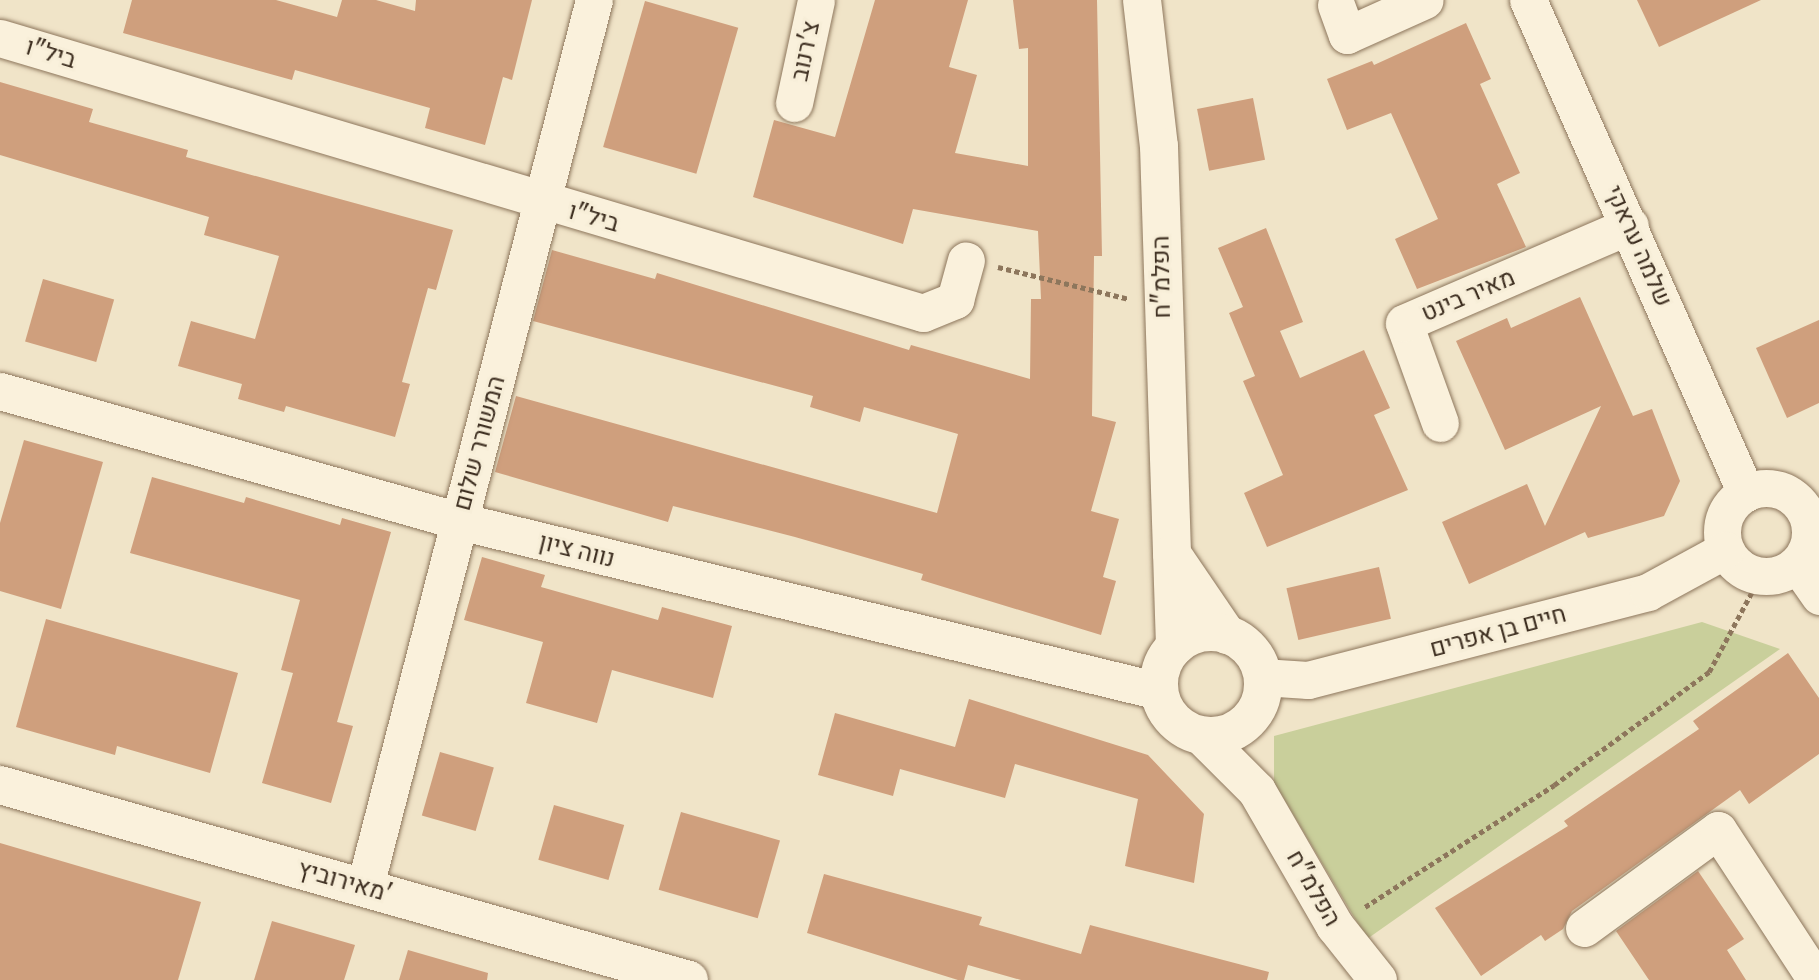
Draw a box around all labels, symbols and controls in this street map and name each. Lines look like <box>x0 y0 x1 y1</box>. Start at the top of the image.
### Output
street label: צ'רנוב <box>785 18 825 84</box>
street label: ביל"ו <box>22 32 80 74</box>
street label: שלמה עראקי <box>1599 181 1679 311</box>
street label: ביל"ו <box>565 196 623 238</box>
street label: הפלמ"ח <box>1146 235 1176 319</box>
street label: מאיר בינט <box>1417 262 1519 328</box>
street label: המשורר שלום <box>447 372 511 514</box>
street label: נווה ציון <box>536 527 618 573</box>
street label: חיים בן אפרים <box>1427 599 1569 663</box>
street label: הפלמ"ח <box>1281 845 1347 931</box>
street label: מאירוביץ' <box>295 854 395 908</box>

